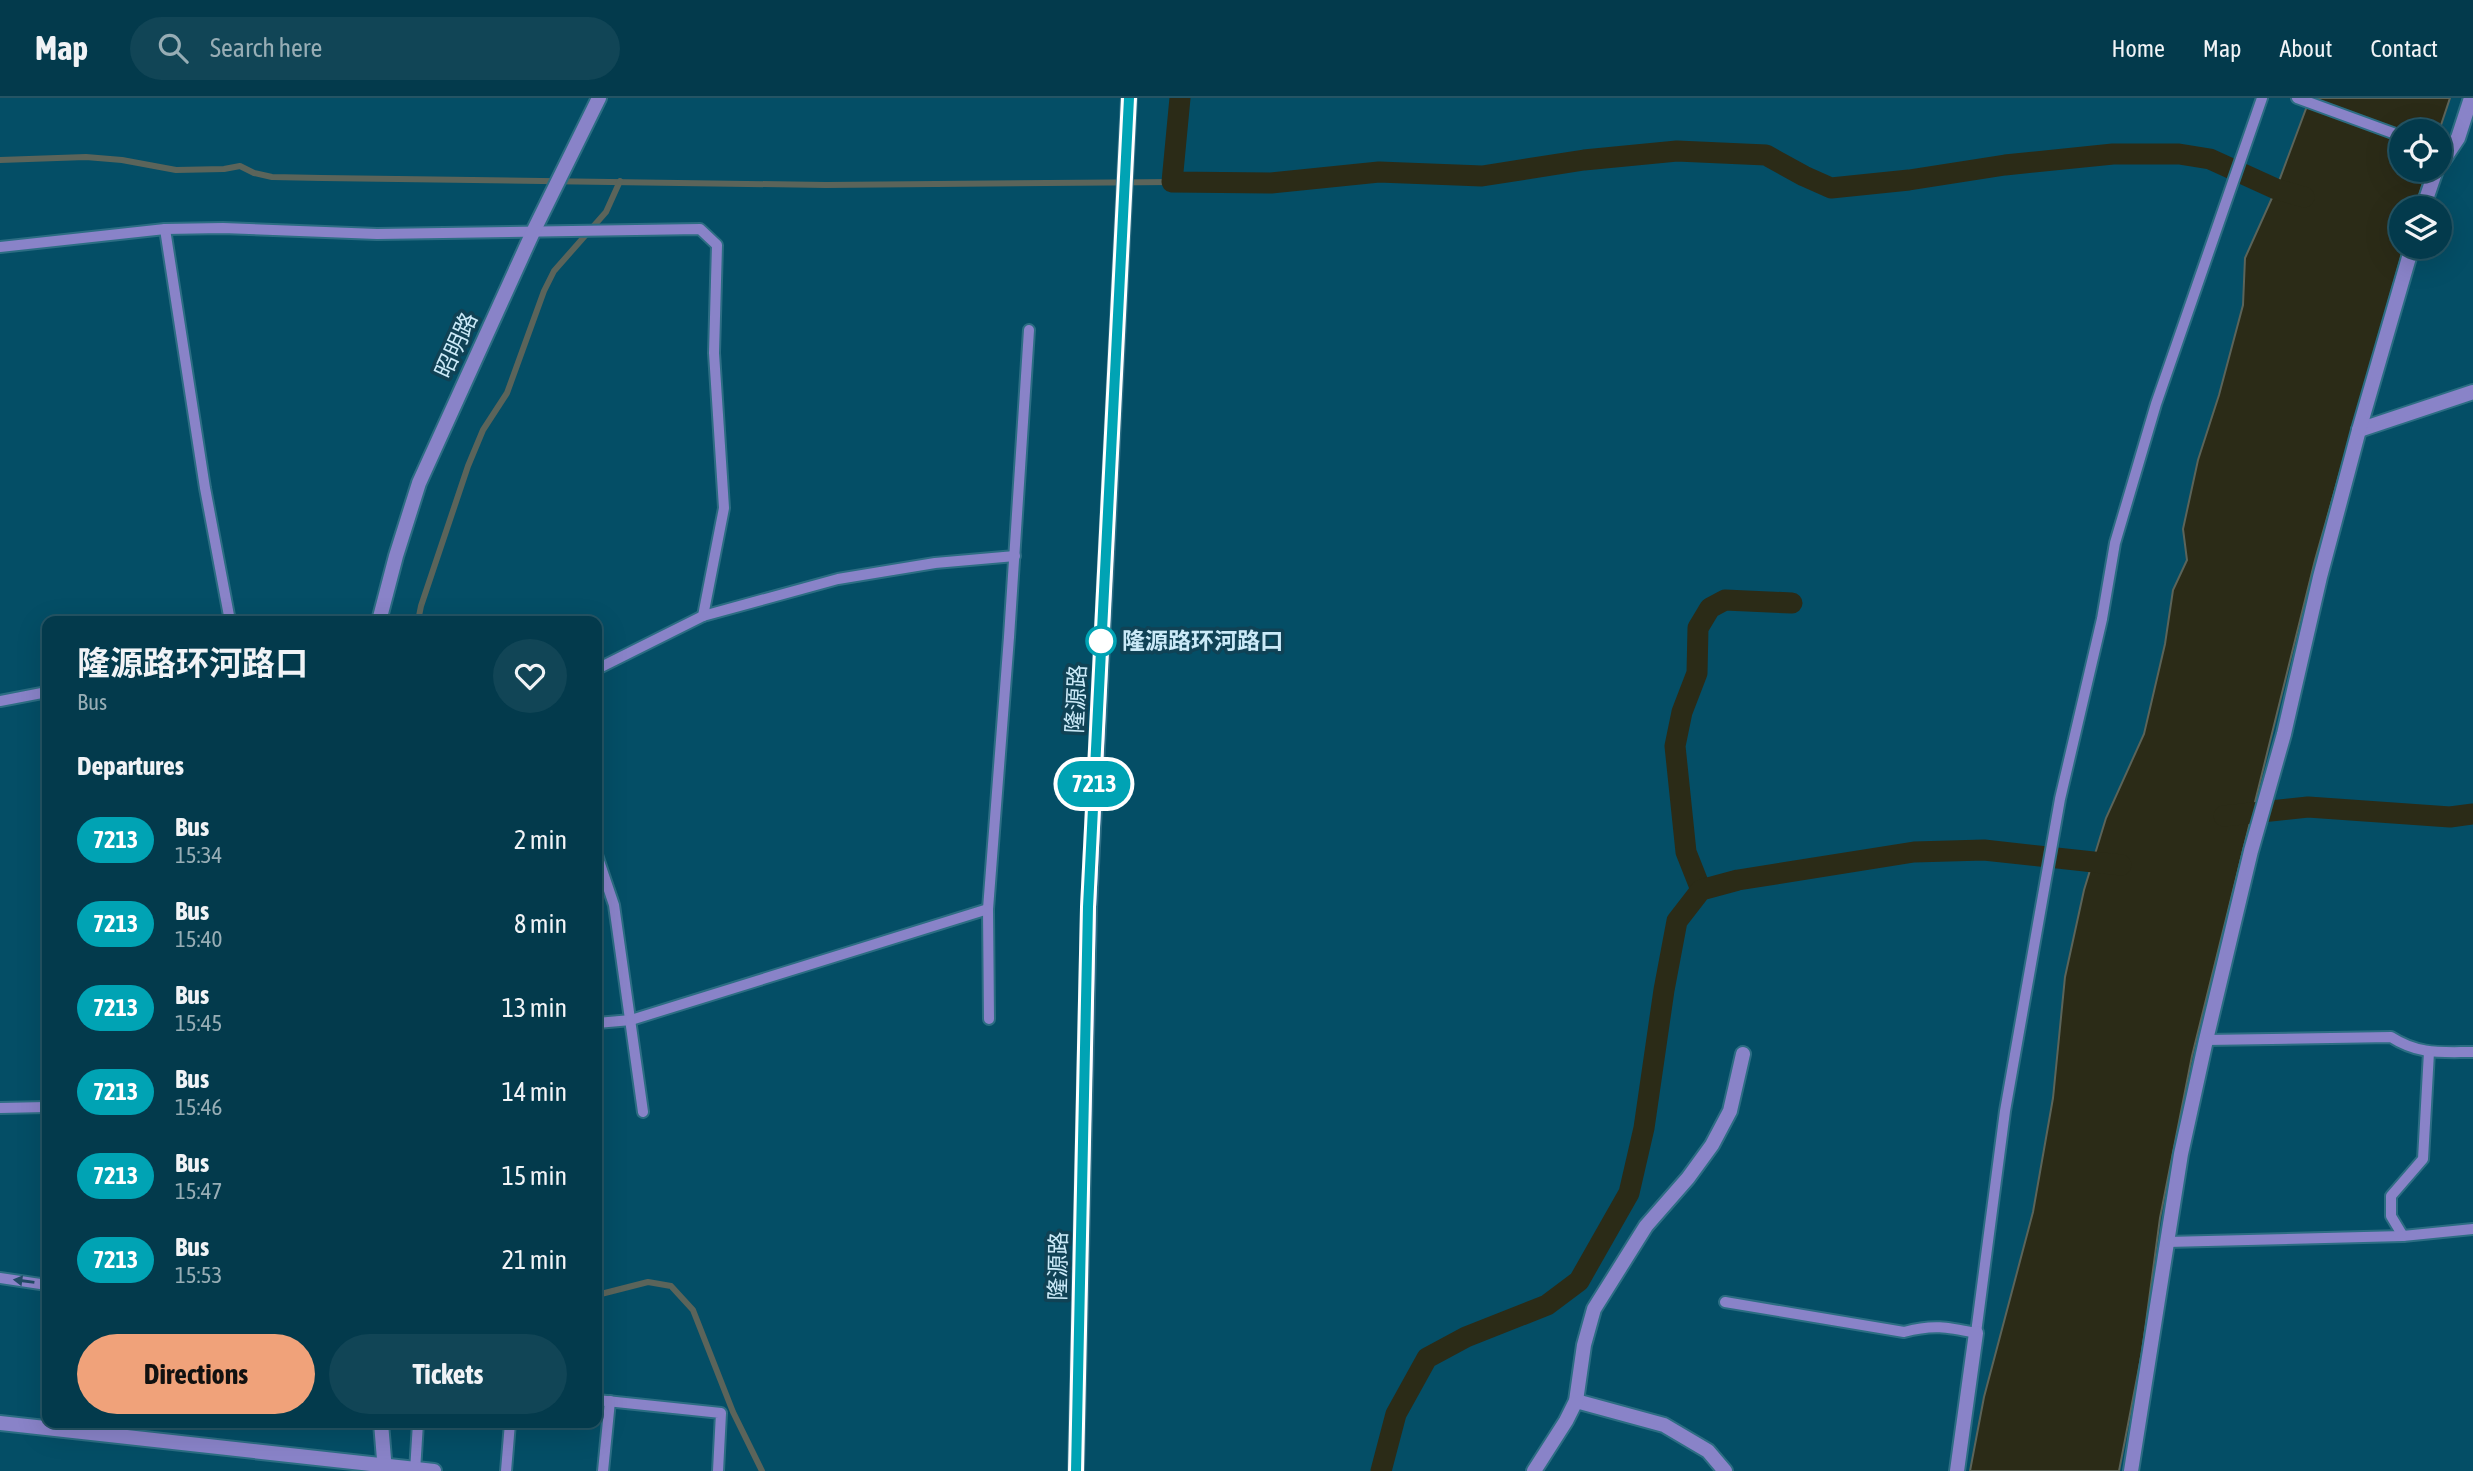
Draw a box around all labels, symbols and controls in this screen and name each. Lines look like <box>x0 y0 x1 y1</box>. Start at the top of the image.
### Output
search box <box>130 17 620 80</box>
text: Map <box>35 29 88 67</box>
icon: search <box>154 29 192 67</box>
text: Search here <box>210 33 322 63</box>
text: Home <box>2111 35 2165 62</box>
text: Map <box>2203 35 2241 62</box>
text: About <box>2279 35 2332 62</box>
text: Contact <box>2370 35 2438 62</box>
map controls <box>2389 119 2452 259</box>
button: locate <box>2389 119 2452 182</box>
button: layers <box>2389 196 2452 259</box>
street label: 昭明路 <box>430 308 482 382</box>
marker: 隆源路环河路口 <box>1086 626 1116 656</box>
place label: 隆源路环河路口 <box>1122 628 1283 654</box>
button: heart <box>493 639 567 713</box>
text: 隆源路环河路口 <box>77 644 308 682</box>
street label: 隆源路 <box>1061 664 1091 734</box>
text: Bus <box>77 689 107 715</box>
text: Departures <box>77 751 184 781</box>
line badge: 7213 <box>1045 761 1143 807</box>
text: 7213 <box>1071 770 1117 797</box>
text: Bus <box>175 812 209 842</box>
text: 2 min <box>514 825 567 855</box>
text: 7213 <box>93 826 138 853</box>
text: 15:34 <box>175 842 222 868</box>
text: Bus <box>175 896 209 926</box>
text: 8 min <box>514 909 567 939</box>
text: 7213 <box>93 910 138 937</box>
text: 15:40 <box>175 926 222 952</box>
text: Bus <box>175 980 209 1010</box>
text: 13 min <box>502 993 567 1023</box>
text: 7213 <box>93 994 138 1021</box>
text: 15:45 <box>175 1010 222 1036</box>
text: Bus <box>175 1064 209 1094</box>
text: 14 min <box>502 1077 567 1107</box>
text: 7213 <box>93 1078 138 1105</box>
text: 15:46 <box>175 1094 222 1120</box>
text: Bus <box>175 1148 209 1178</box>
text: 15 min <box>502 1161 567 1191</box>
text: 7213 <box>93 1162 138 1189</box>
text: 15:47 <box>175 1178 222 1204</box>
street label: 隆源路 <box>1044 1231 1072 1301</box>
text: Bus <box>175 1232 209 1262</box>
text: 21 min <box>502 1245 567 1275</box>
text: 7213 <box>93 1246 138 1273</box>
text: 15:53 <box>175 1262 222 1288</box>
one-way arrow <box>13 1276 35 1287</box>
button: Directions <box>77 1334 315 1414</box>
button: Tickets <box>329 1334 567 1414</box>

